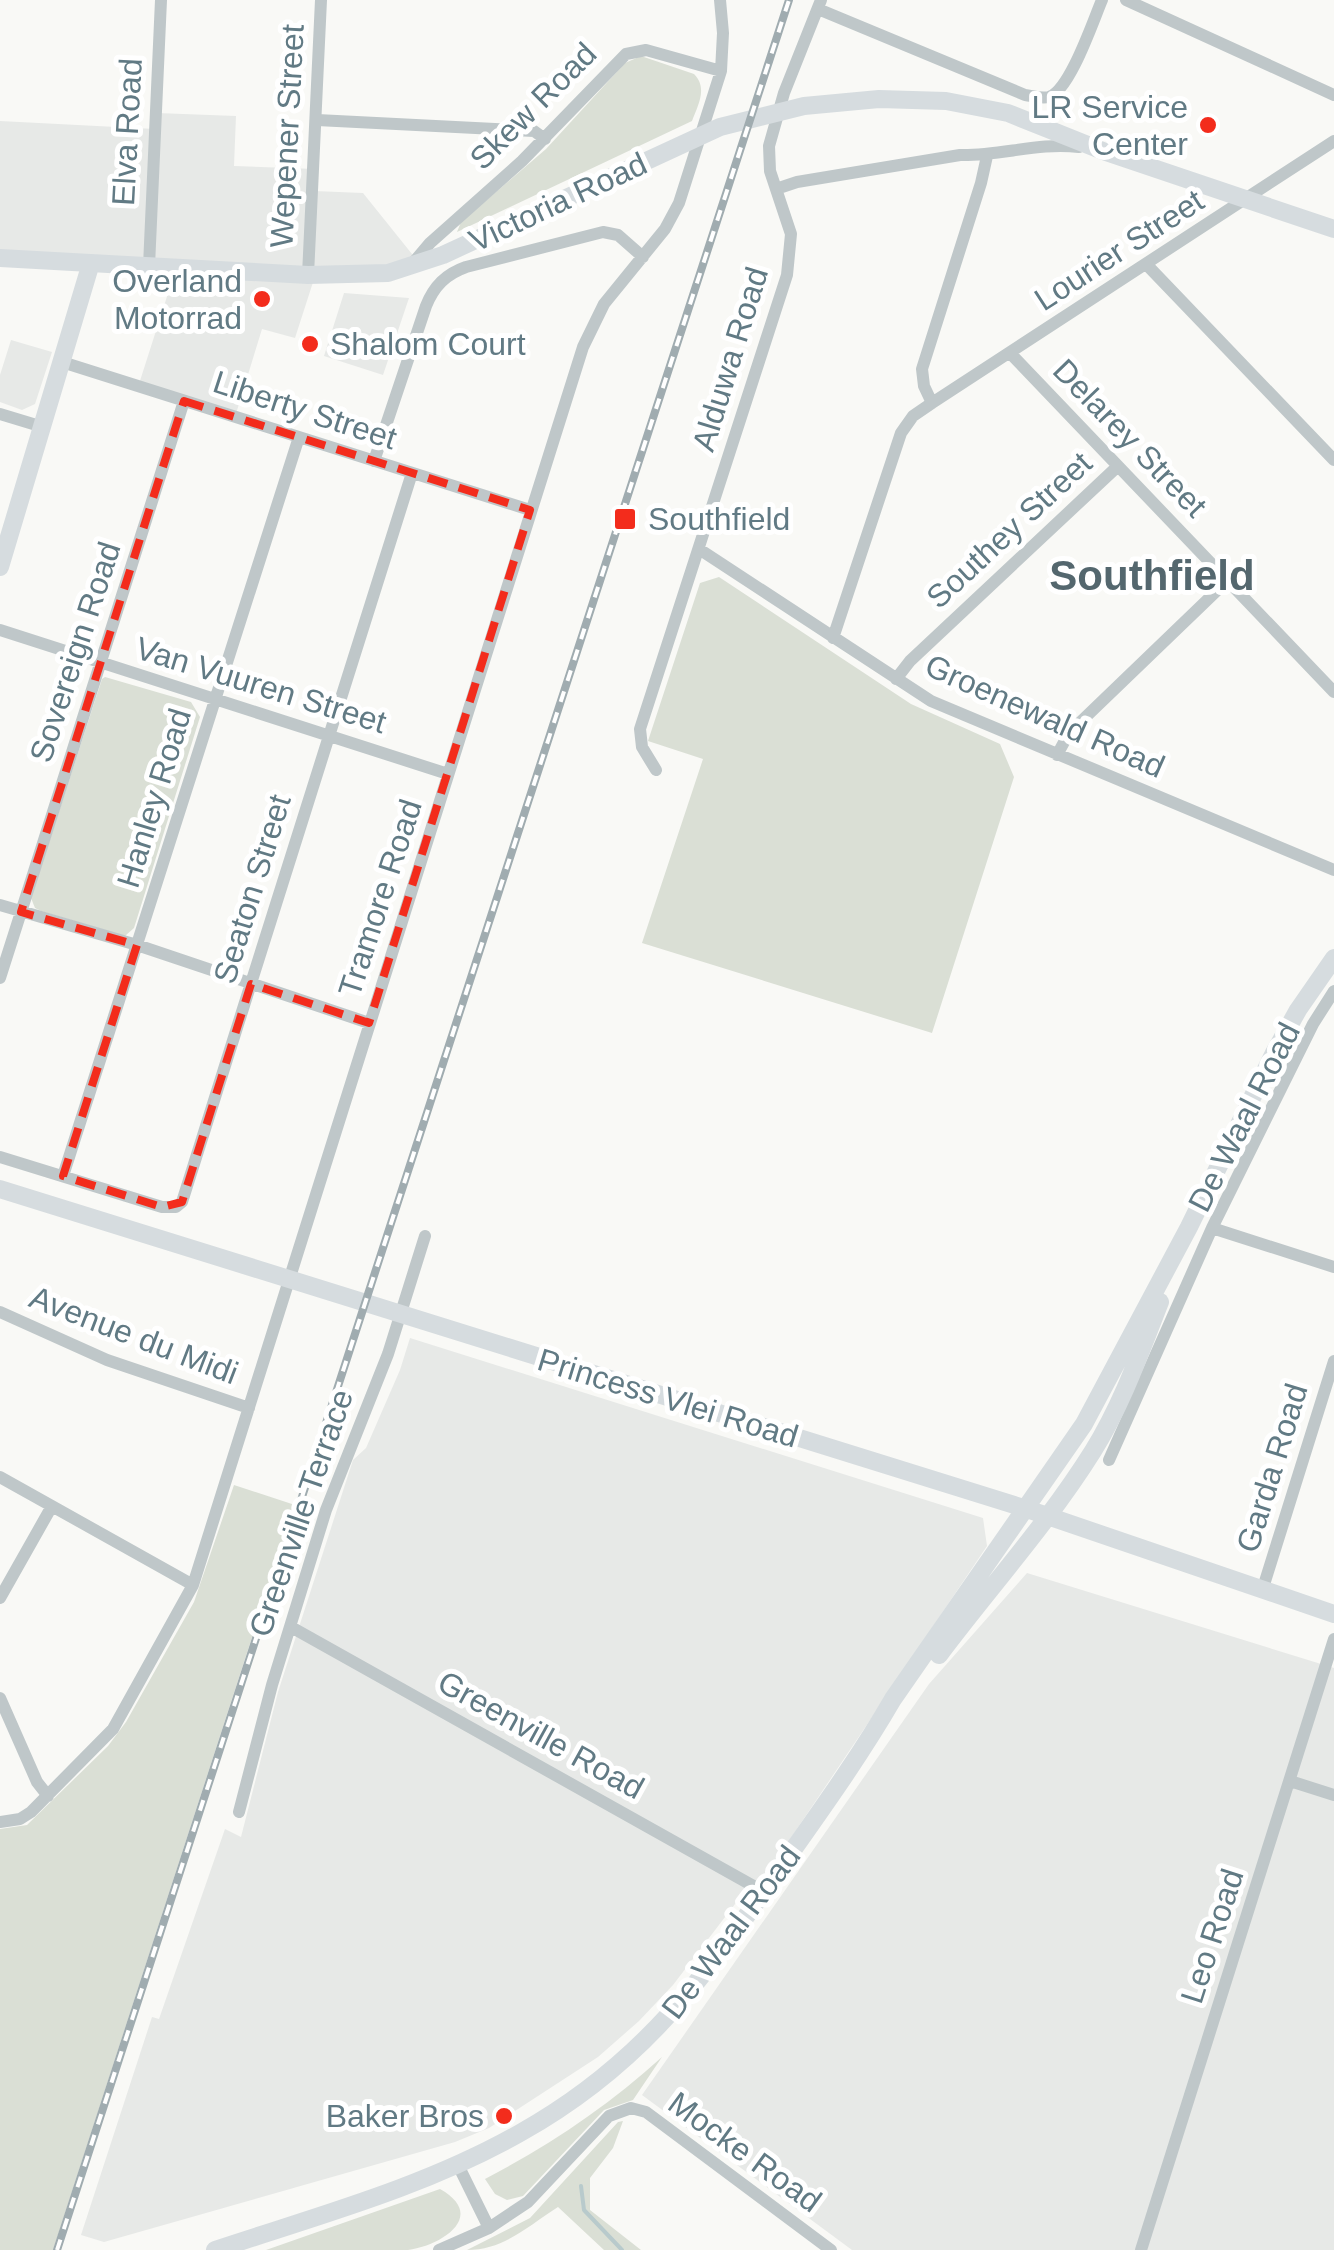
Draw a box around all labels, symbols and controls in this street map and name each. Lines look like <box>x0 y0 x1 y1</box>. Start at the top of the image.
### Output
street label: Wepener Street <box>263 23 311 249</box>
street label: Skew Road <box>462 35 604 177</box>
street label: Elva Road <box>105 57 149 207</box>
place label: LR Service Center <box>1032 89 1188 162</box>
marker: LR Service Center <box>1197 114 1219 136</box>
street label: Victoria Road <box>464 145 652 259</box>
street label: Lourier Street <box>1028 182 1210 318</box>
place label: Overland Motorrad <box>112 263 242 336</box>
street label: Alduwa Road <box>685 263 775 455</box>
marker: Overland Motorrad <box>251 288 273 310</box>
place label: Shalom Court <box>330 326 526 362</box>
marker: Shalom Court <box>299 333 321 355</box>
street label: Delarey Street <box>1046 352 1214 524</box>
street label: Liberty Street <box>209 363 401 457</box>
street label: Southey Street <box>919 445 1099 615</box>
place label: Southfield <box>648 501 790 537</box>
marker: Southfield <box>612 506 638 532</box>
street label: Sovereign Road <box>22 537 128 767</box>
district label: Southfield <box>1049 552 1255 599</box>
street label: Van Vuuren Street <box>132 630 391 740</box>
street label: Groenewald Road <box>920 647 1170 785</box>
street label: Hanley Road <box>110 704 198 892</box>
street label: Seaton Street <box>206 790 298 988</box>
street label: Tramore Road <box>331 795 429 1001</box>
street label: De Waal Road <box>1181 1017 1307 1217</box>
street label: Avenue du Midi <box>25 1279 243 1391</box>
street label: Princess Vlei Road <box>533 1341 803 1455</box>
street label: Garda Road <box>1229 1379 1315 1557</box>
street label: Greenville Terrace <box>242 1385 360 1641</box>
street label: Greenville Road <box>432 1664 650 1806</box>
street label: De Waal Road <box>654 1839 808 2025</box>
street label: Leo Road <box>1173 1864 1251 2008</box>
street label: Mocke Road <box>662 2085 828 2219</box>
place label: Baker Bros <box>326 2098 484 2134</box>
marker: Baker Bros <box>493 2105 515 2127</box>

